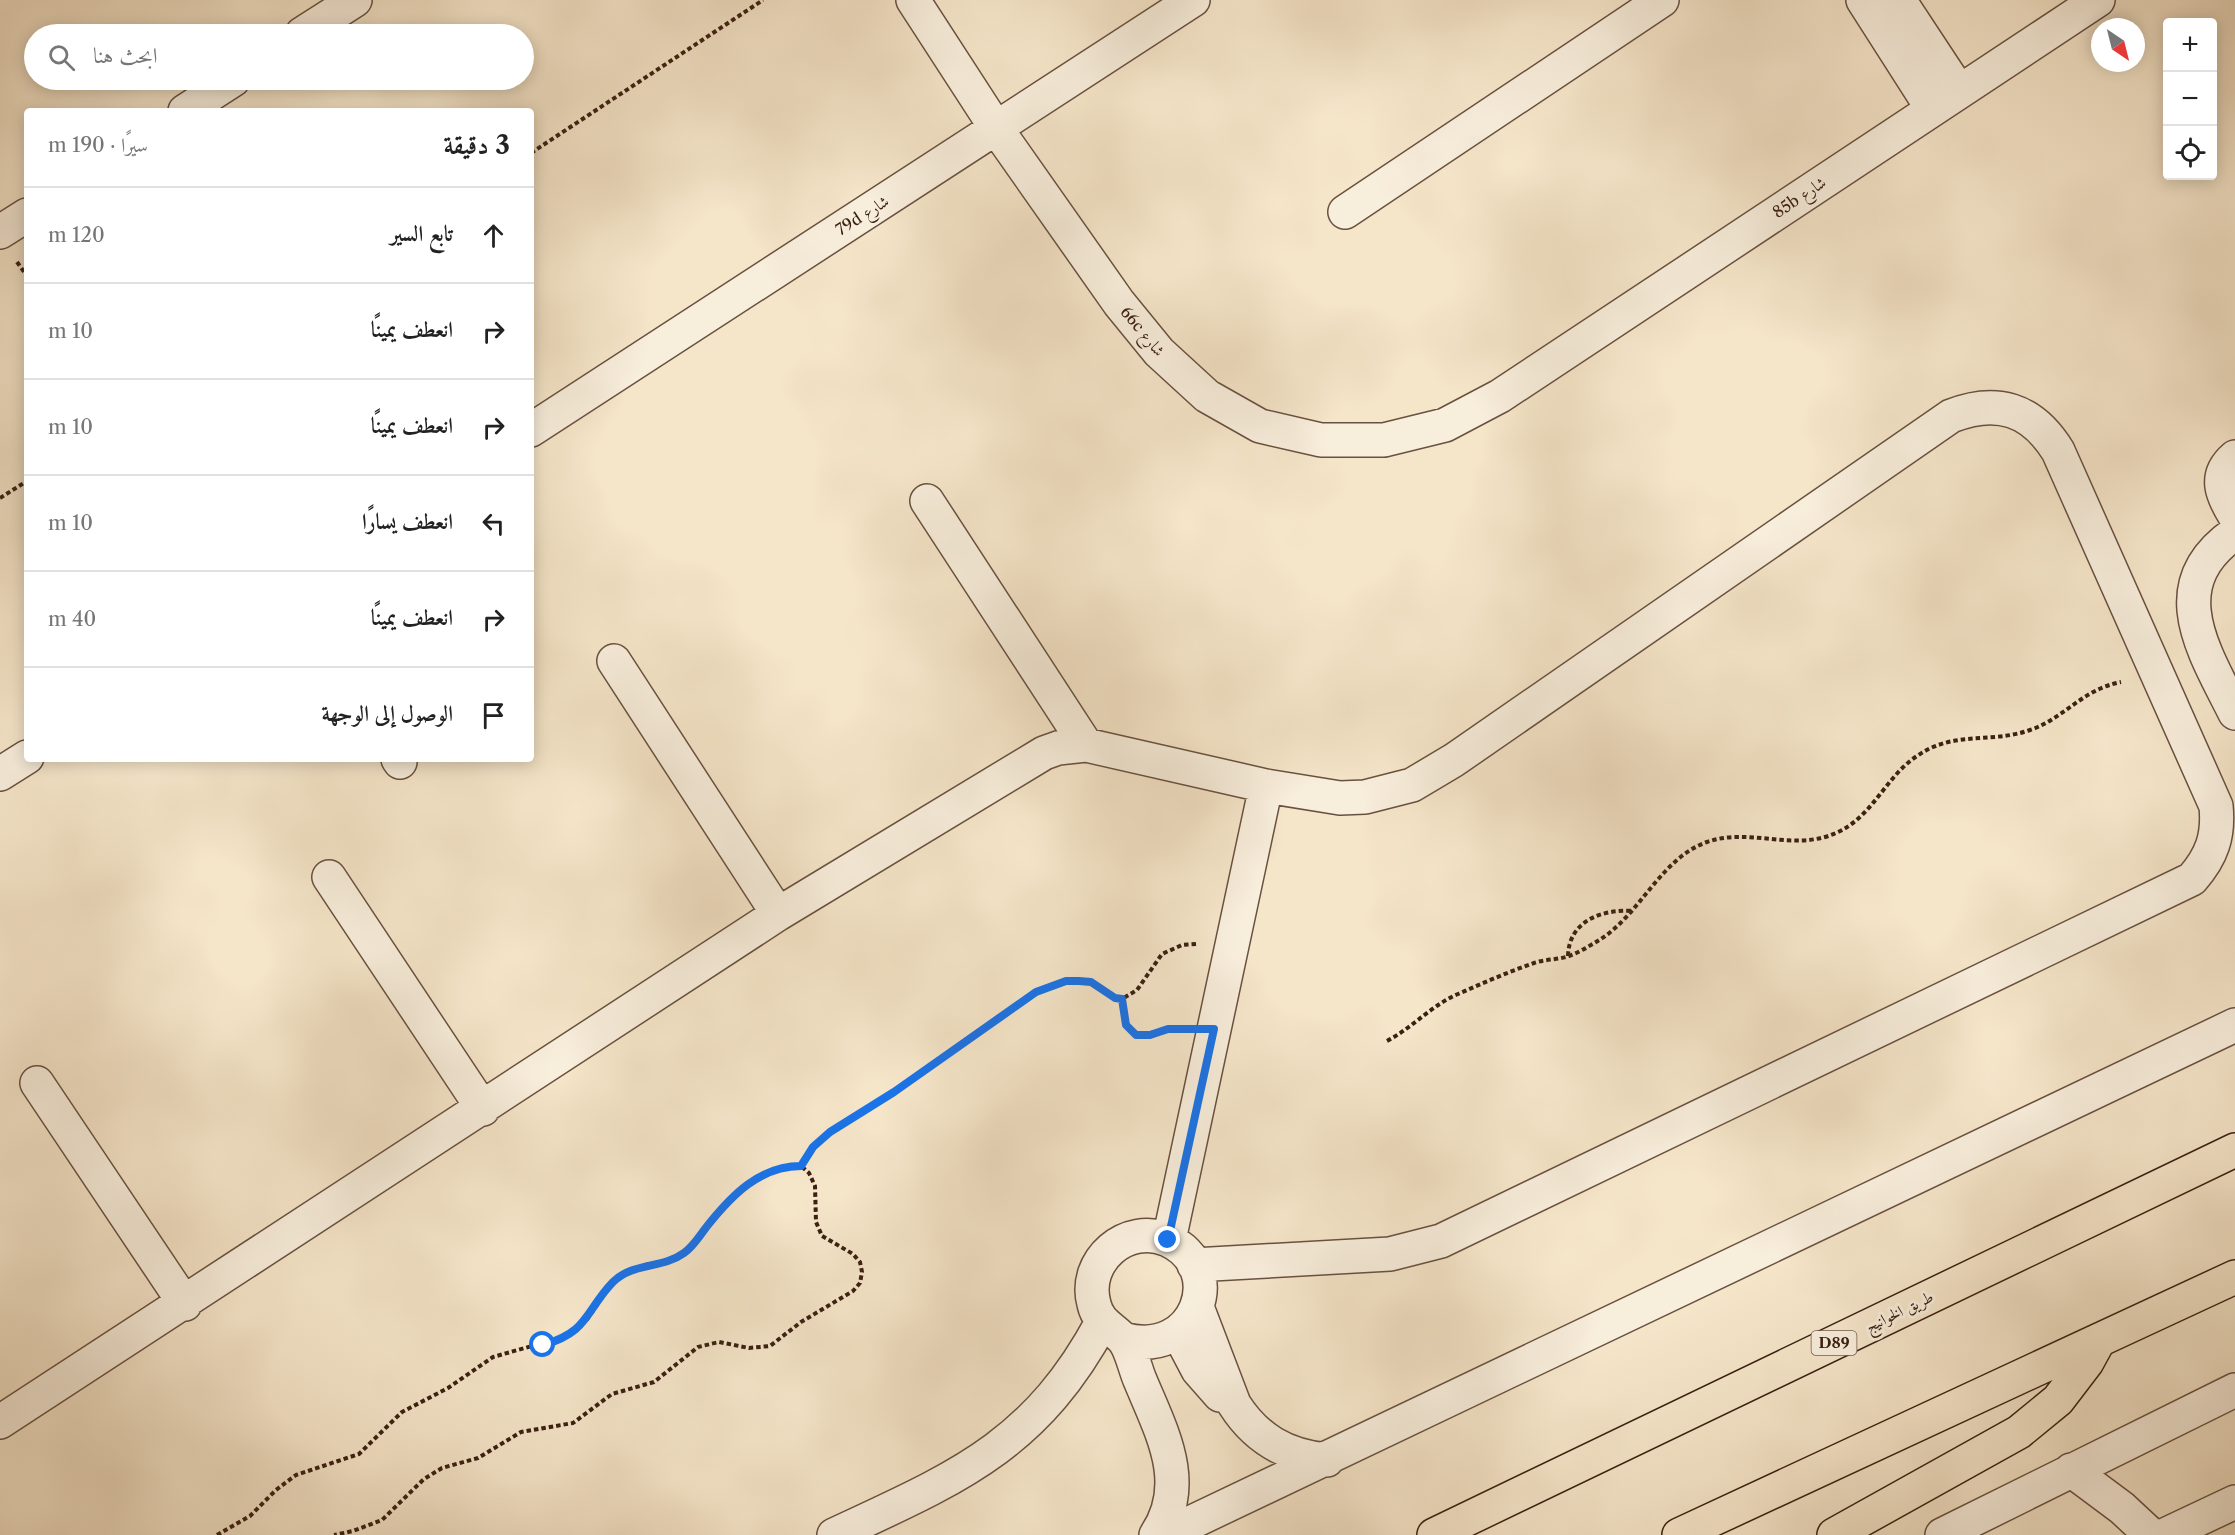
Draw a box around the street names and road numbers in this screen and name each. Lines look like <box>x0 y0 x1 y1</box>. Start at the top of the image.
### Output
street label: 85b شارع <box>1769 172 1832 225</box>
street label: 79d شارع <box>832 191 894 243</box>
street label: 66c شارع <box>1113 302 1170 363</box>
street label: طريق الخوانيج <box>1862 1286 1939 1341</box>
road number: D89 <box>1812 1331 1856 1355</box>

